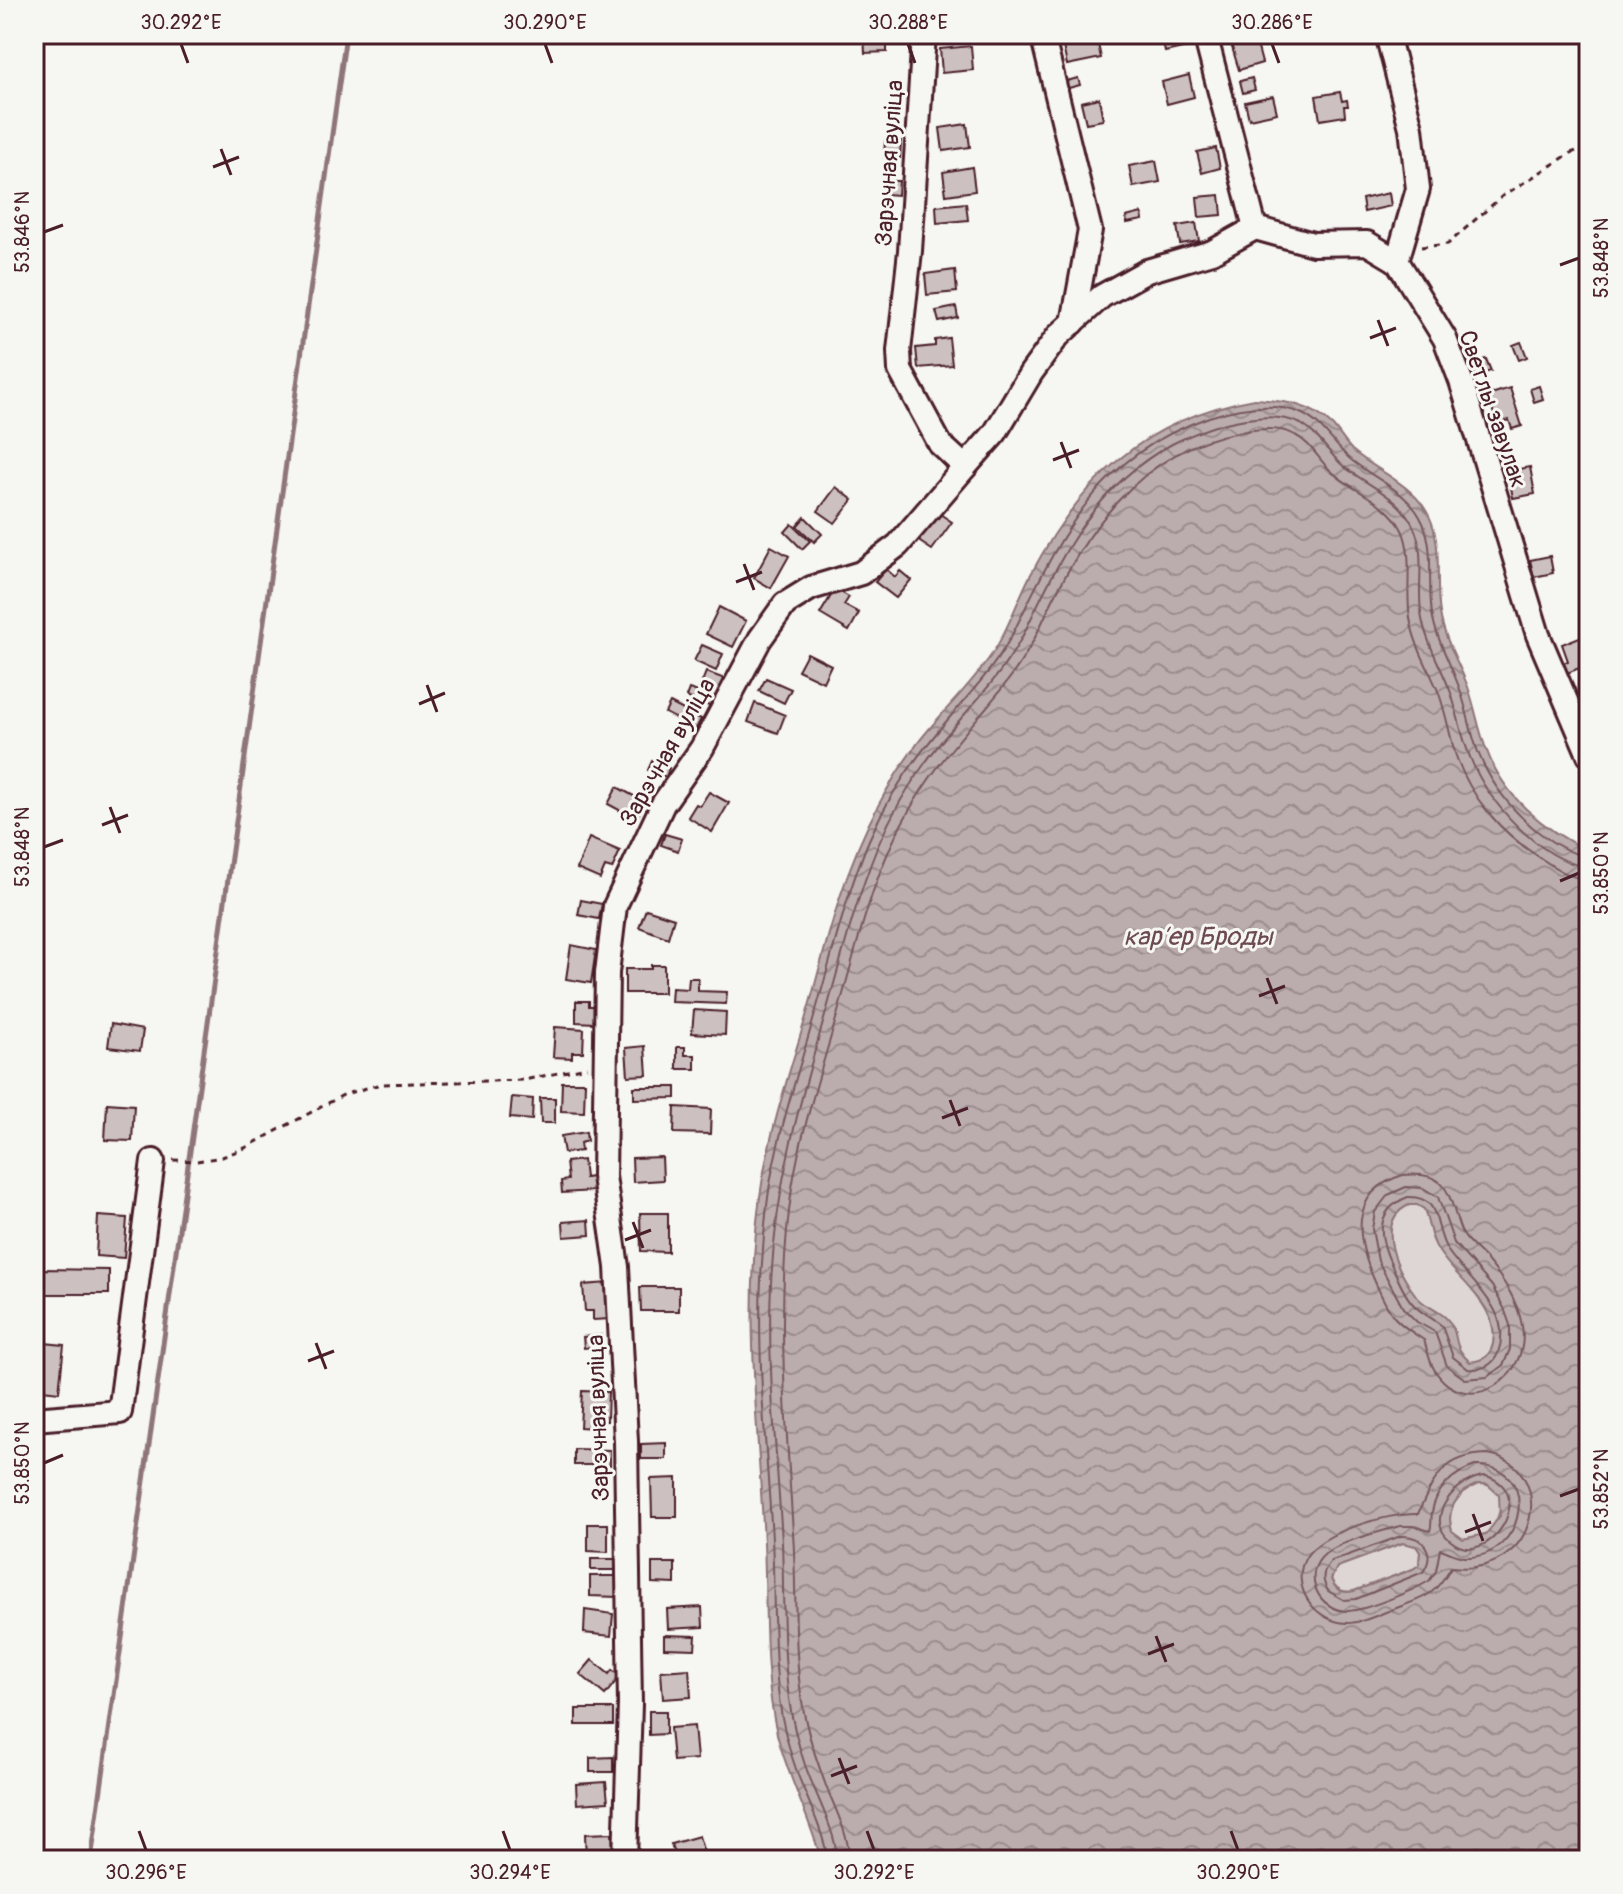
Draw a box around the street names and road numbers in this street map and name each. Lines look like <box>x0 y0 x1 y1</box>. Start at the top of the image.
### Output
street label: Зарэчная вуліца <box>869 79 910 247</box>
street label: Светлы завулак <box>1452 327 1533 492</box>
street label: Зарэчная вуліца <box>613 673 722 832</box>
street label: Зарэчная вуліца <box>581 1334 616 1502</box>

